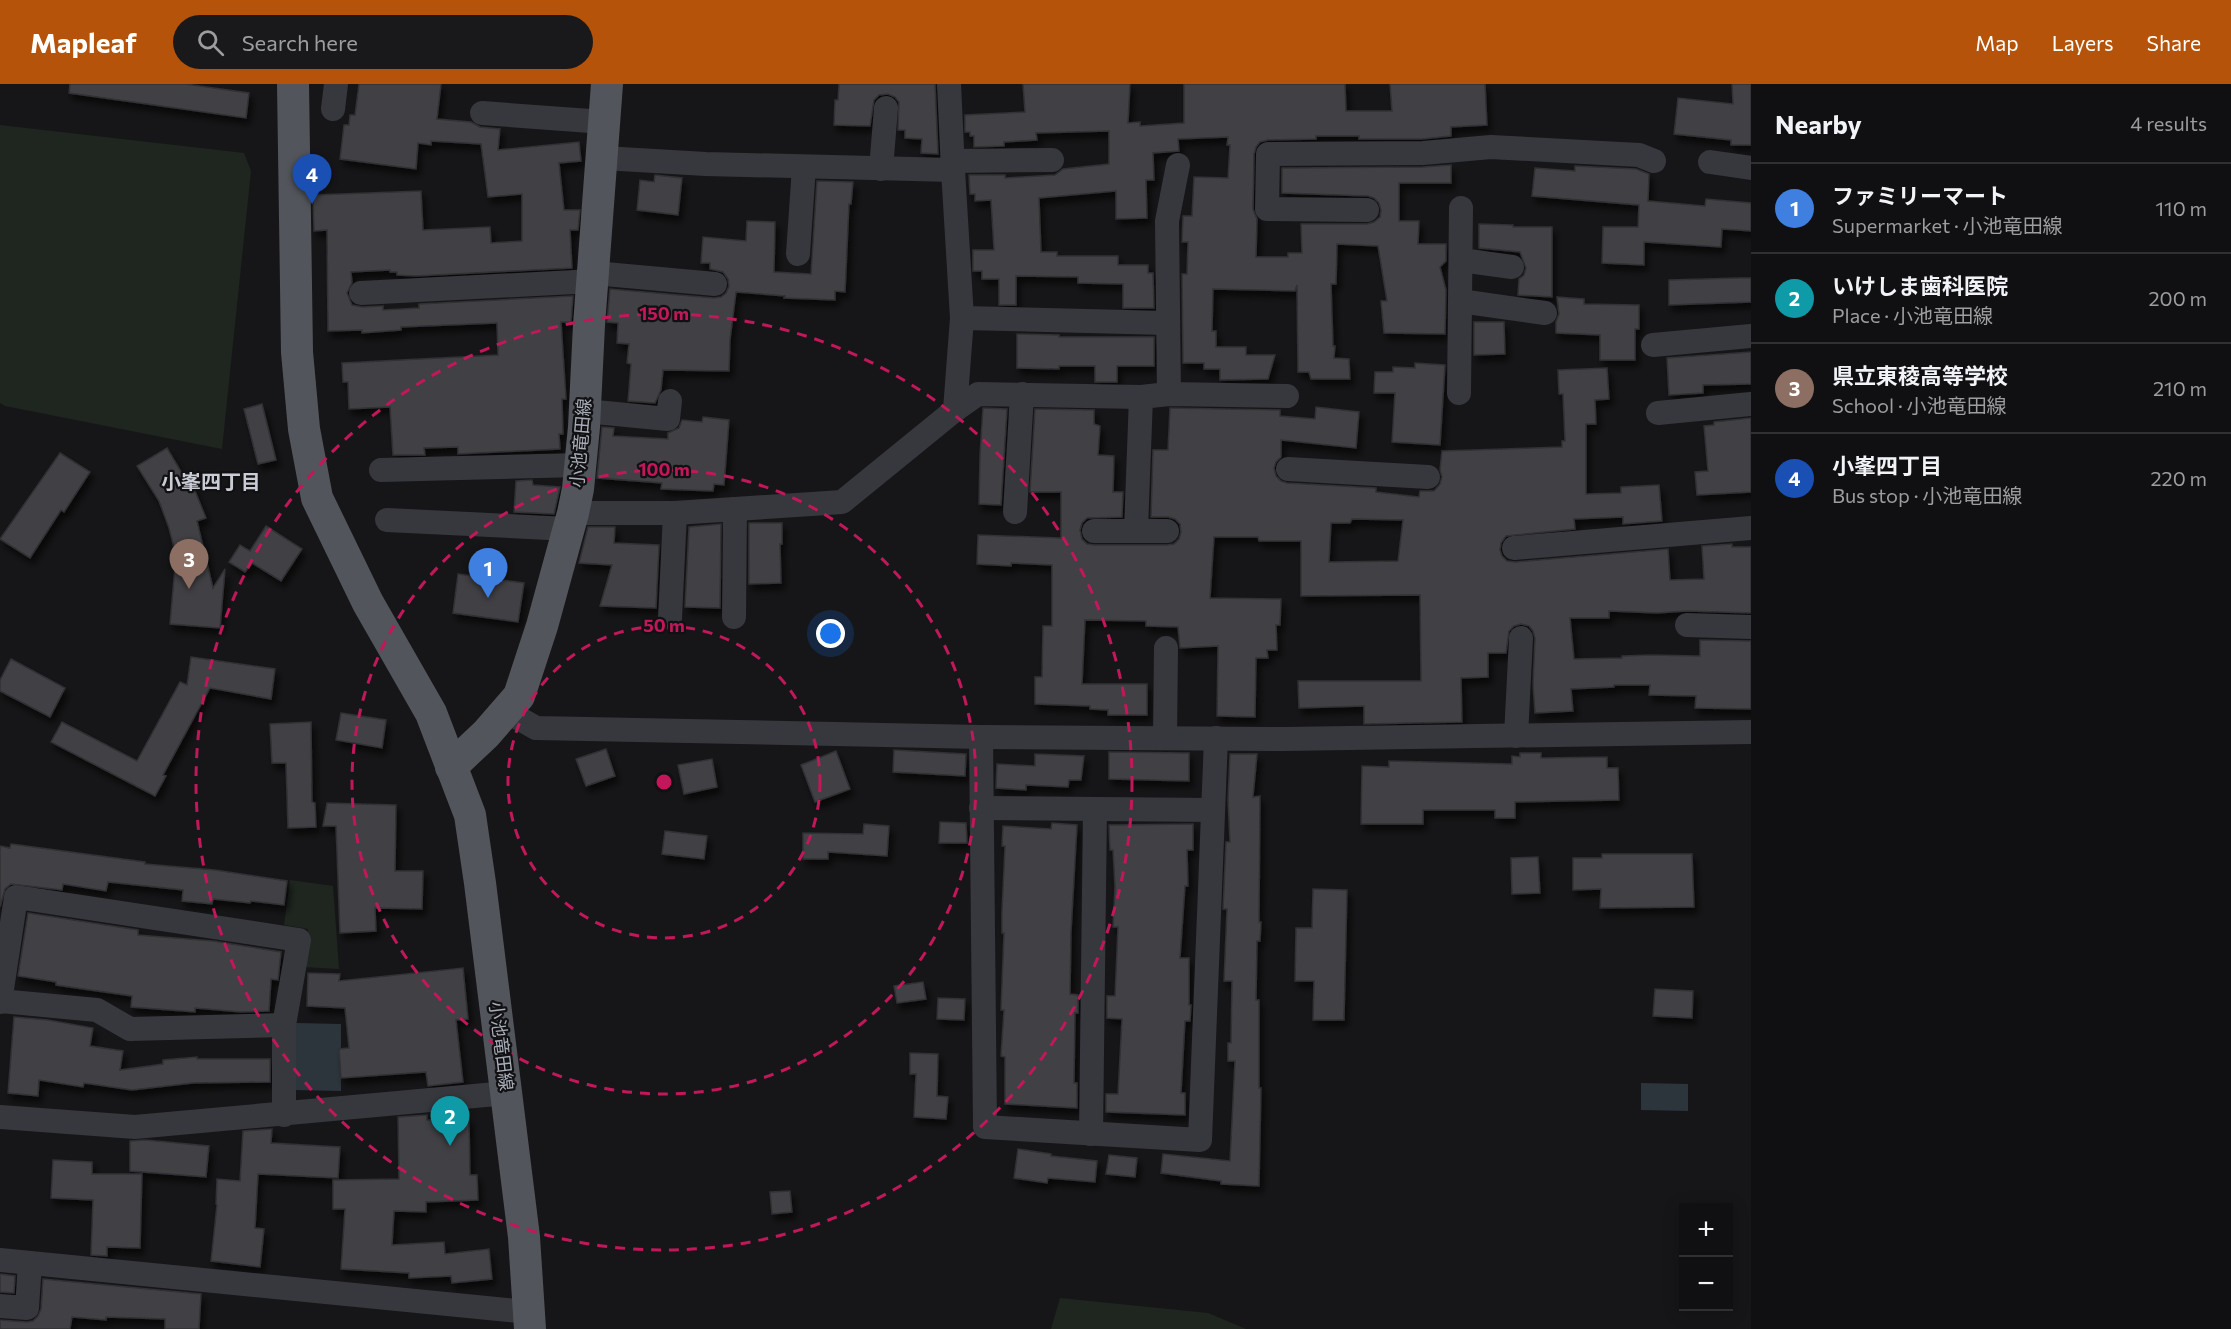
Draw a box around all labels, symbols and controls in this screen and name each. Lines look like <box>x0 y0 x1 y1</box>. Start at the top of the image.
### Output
search box <box>173 15 593 69</box>
text: Mapleaf <box>30 25 137 59</box>
icon: search <box>194 26 227 59</box>
text: Search here <box>242 29 358 56</box>
text: Map <box>1975 30 2019 55</box>
text: Layers <box>2052 30 2114 55</box>
text: Share <box>2147 30 2201 55</box>
text: Nearby <box>1775 108 1862 139</box>
text: 4 results <box>2130 111 2207 135</box>
pin: 4 <box>292 154 332 204</box>
text: ファミリーマート <box>1832 182 2008 209</box>
text: 1 <box>1790 196 1799 220</box>
text: 110 m <box>2156 196 2207 220</box>
text: Supermarket · 小池竜田線 <box>1832 213 2063 237</box>
text: いけしま歯科医院 <box>1832 272 2008 299</box>
text: 2 <box>1789 286 1800 310</box>
text: 200 m <box>2149 286 2207 310</box>
text: 150 m <box>639 302 689 324</box>
text: Place · 小池竜田線 <box>1832 303 1993 327</box>
text: 県立東稜高等学校 <box>1832 362 2008 389</box>
text: 3 <box>1789 376 1800 400</box>
text: 210 m <box>2153 376 2207 400</box>
text: School · 小池竜田線 <box>1832 393 2006 417</box>
street label: 小池竜田線 <box>565 397 595 489</box>
text: 小峯四丁目 <box>1832 452 1942 479</box>
text: 100 m <box>638 458 690 480</box>
text: 4 <box>1788 466 1801 490</box>
text: 220 m <box>2151 466 2207 490</box>
district label: 小峯四丁目 <box>161 469 261 493</box>
text: Bus stop · 小池竜田線 <box>1832 483 2022 507</box>
pin: 3 <box>170 540 208 589</box>
pin: 1 <box>468 548 508 598</box>
text: 50 m <box>643 614 685 636</box>
your location <box>816 619 845 648</box>
centre of rings <box>654 772 674 792</box>
street label: 小池竜田線 <box>486 1000 518 1092</box>
pin: 2 <box>430 1096 470 1146</box>
map controls <box>1679 1203 1733 1311</box>
button: + <box>1679 1203 1733 1257</box>
button: − <box>1679 1257 1733 1311</box>

